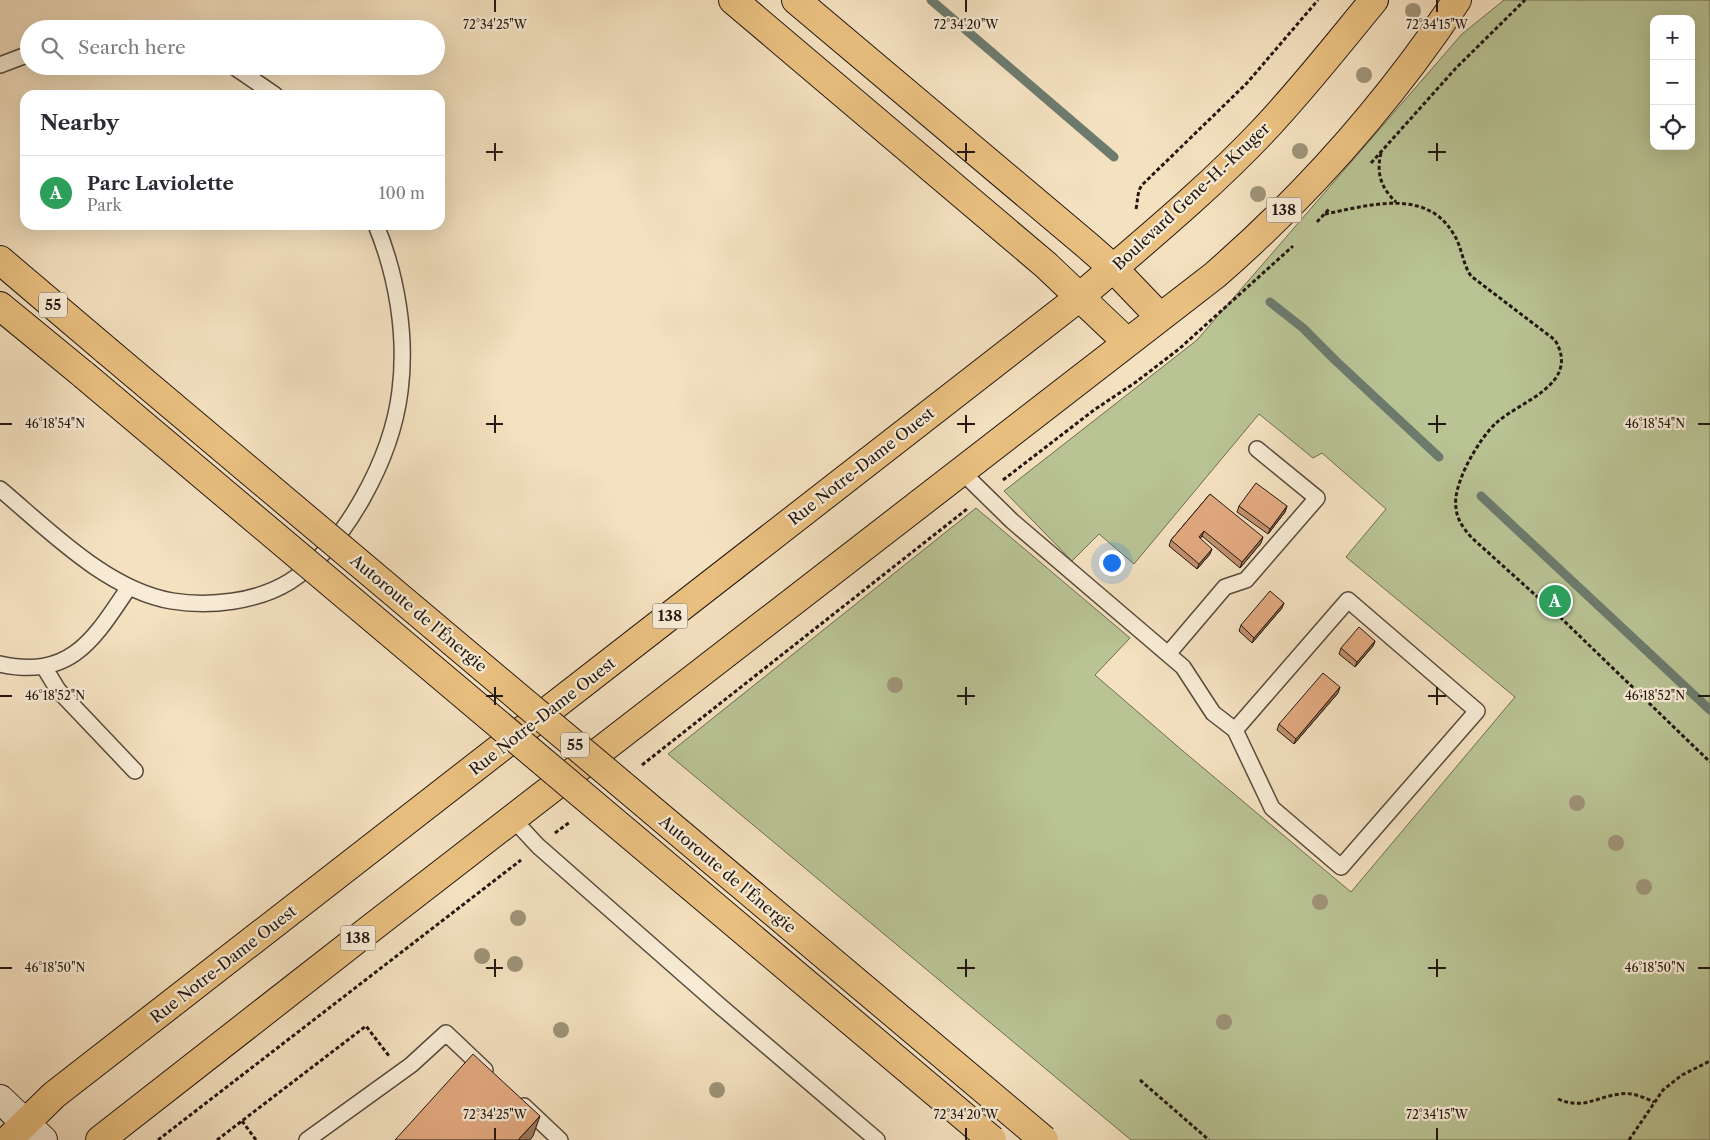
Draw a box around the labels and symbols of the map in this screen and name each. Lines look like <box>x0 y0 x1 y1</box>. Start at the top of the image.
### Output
text: 72°34'25"W <box>463 17 528 32</box>
text: 72°34'20"W <box>934 17 999 32</box>
text: 72°34'15"W <box>1406 17 1469 32</box>
street label: Boulevard Gene-H.-Kruger <box>1108 118 1274 274</box>
road number: 138 <box>1266 198 1302 222</box>
road number: 55 <box>39 292 67 318</box>
street label: Rue Notre-Dame Ouest <box>784 403 938 529</box>
text: 46°18'54"N <box>25 416 85 431</box>
text: 46°18'54"N <box>1625 416 1685 431</box>
street label: Autoroute de l'Énergie <box>346 549 491 676</box>
your location <box>1099 550 1125 576</box>
pin: A <box>1539 582 1571 620</box>
road number: 138 <box>652 604 688 628</box>
street label: Rue Notre-Dame Ouest <box>465 653 619 779</box>
text: 46°18'52"N <box>25 688 85 703</box>
text: 46°18'52"N <box>1625 688 1685 703</box>
road number: 55 <box>561 732 589 758</box>
street label: Autoroute de l'Énergie <box>655 810 800 937</box>
street label: Rue Notre-Dame Ouest <box>146 901 300 1027</box>
road number: 138 <box>340 926 376 950</box>
text: 46°18'50"N <box>25 960 86 975</box>
text: 46°18'50"N <box>1625 960 1686 975</box>
text: 72°34'25"W <box>463 1107 528 1122</box>
text: 72°34'20"W <box>934 1107 999 1122</box>
text: 72°34'15"W <box>1406 1107 1469 1122</box>

